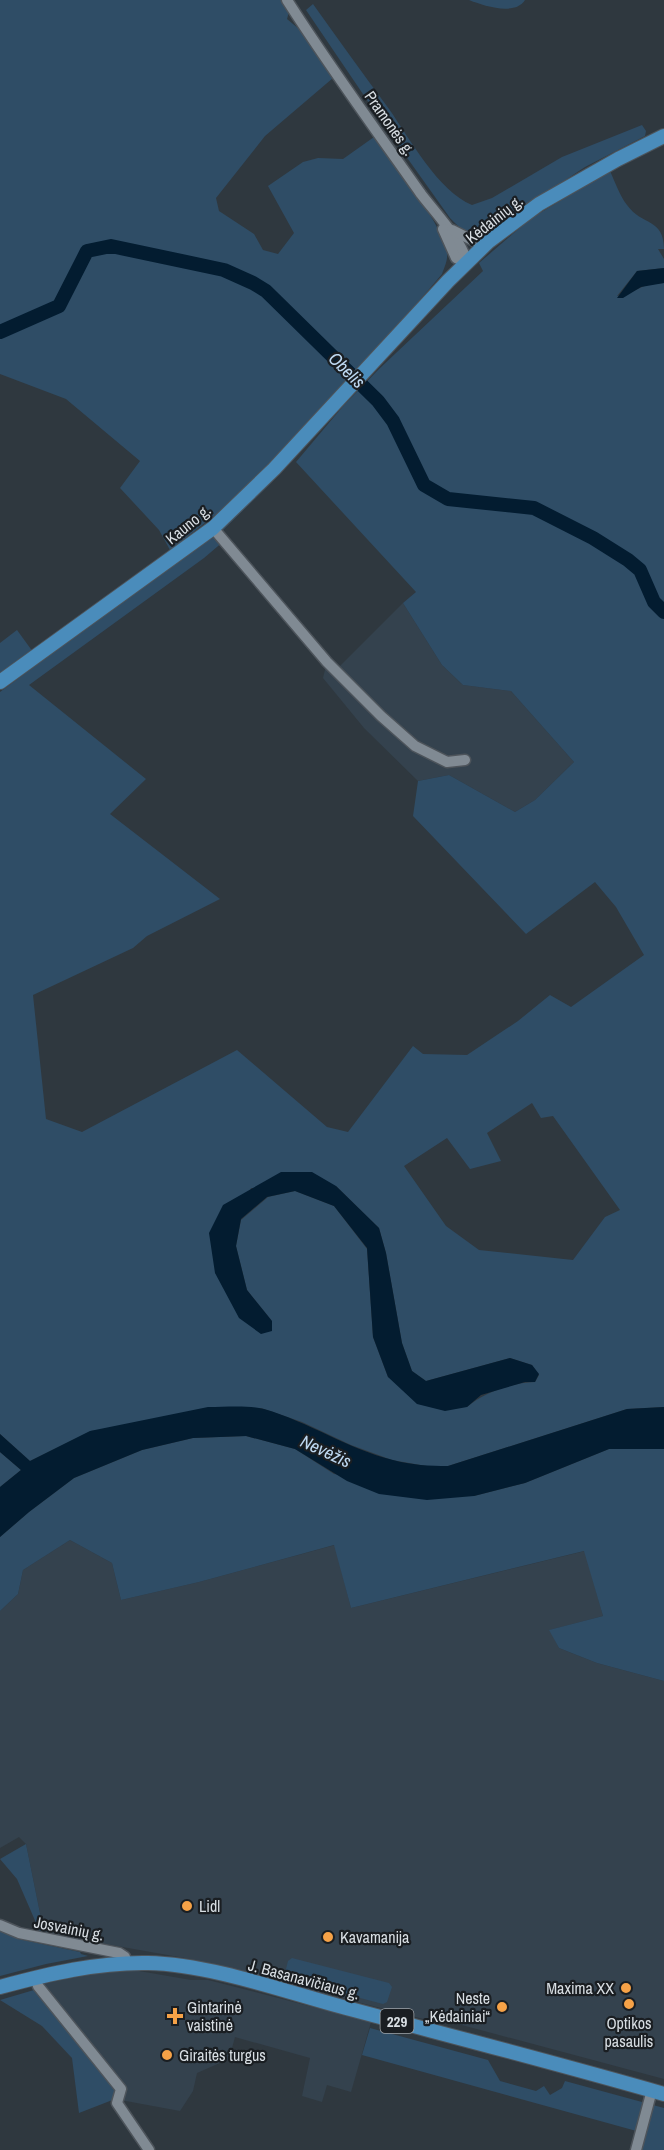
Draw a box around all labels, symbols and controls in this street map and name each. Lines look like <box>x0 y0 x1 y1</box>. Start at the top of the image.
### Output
street label: Pramonės g. <box>360 86 420 160</box>
street label: Kėdainių g. <box>461 190 527 248</box>
water label: Obelis <box>323 346 371 394</box>
street label: Kauno g. <box>161 499 215 549</box>
water label: Nevėžis <box>297 1428 355 1474</box>
place label: Lidl <box>199 1895 220 1917</box>
marker: Lidl <box>180 1899 194 1913</box>
street label: Josvainių g. <box>32 1910 106 1946</box>
place label: Kavamanija <box>340 1926 410 1948</box>
marker: Kavamanija <box>321 1930 335 1944</box>
street label: J. Basanavičiaus g. <box>246 1954 362 2004</box>
place label: Maxima XX <box>546 1977 614 1999</box>
marker: Maxima XX <box>619 1981 633 1995</box>
place label: Neste „Kėdainiai“ <box>425 1987 490 2027</box>
place label: Gintarinė vaistinė <box>187 1996 242 2036</box>
marker: Optikos pasaulis <box>622 1997 636 2011</box>
marker: Neste „Kėdainiai“ <box>495 2000 509 2014</box>
marker: Gintarinė vaistinė <box>168 2009 182 2023</box>
road number: 229 <box>380 2009 414 2033</box>
place label: Optikos pasaulis <box>605 2012 653 2052</box>
place label: Giraitės turgus <box>179 2044 266 2066</box>
marker: Giraitės turgus <box>160 2048 174 2062</box>

